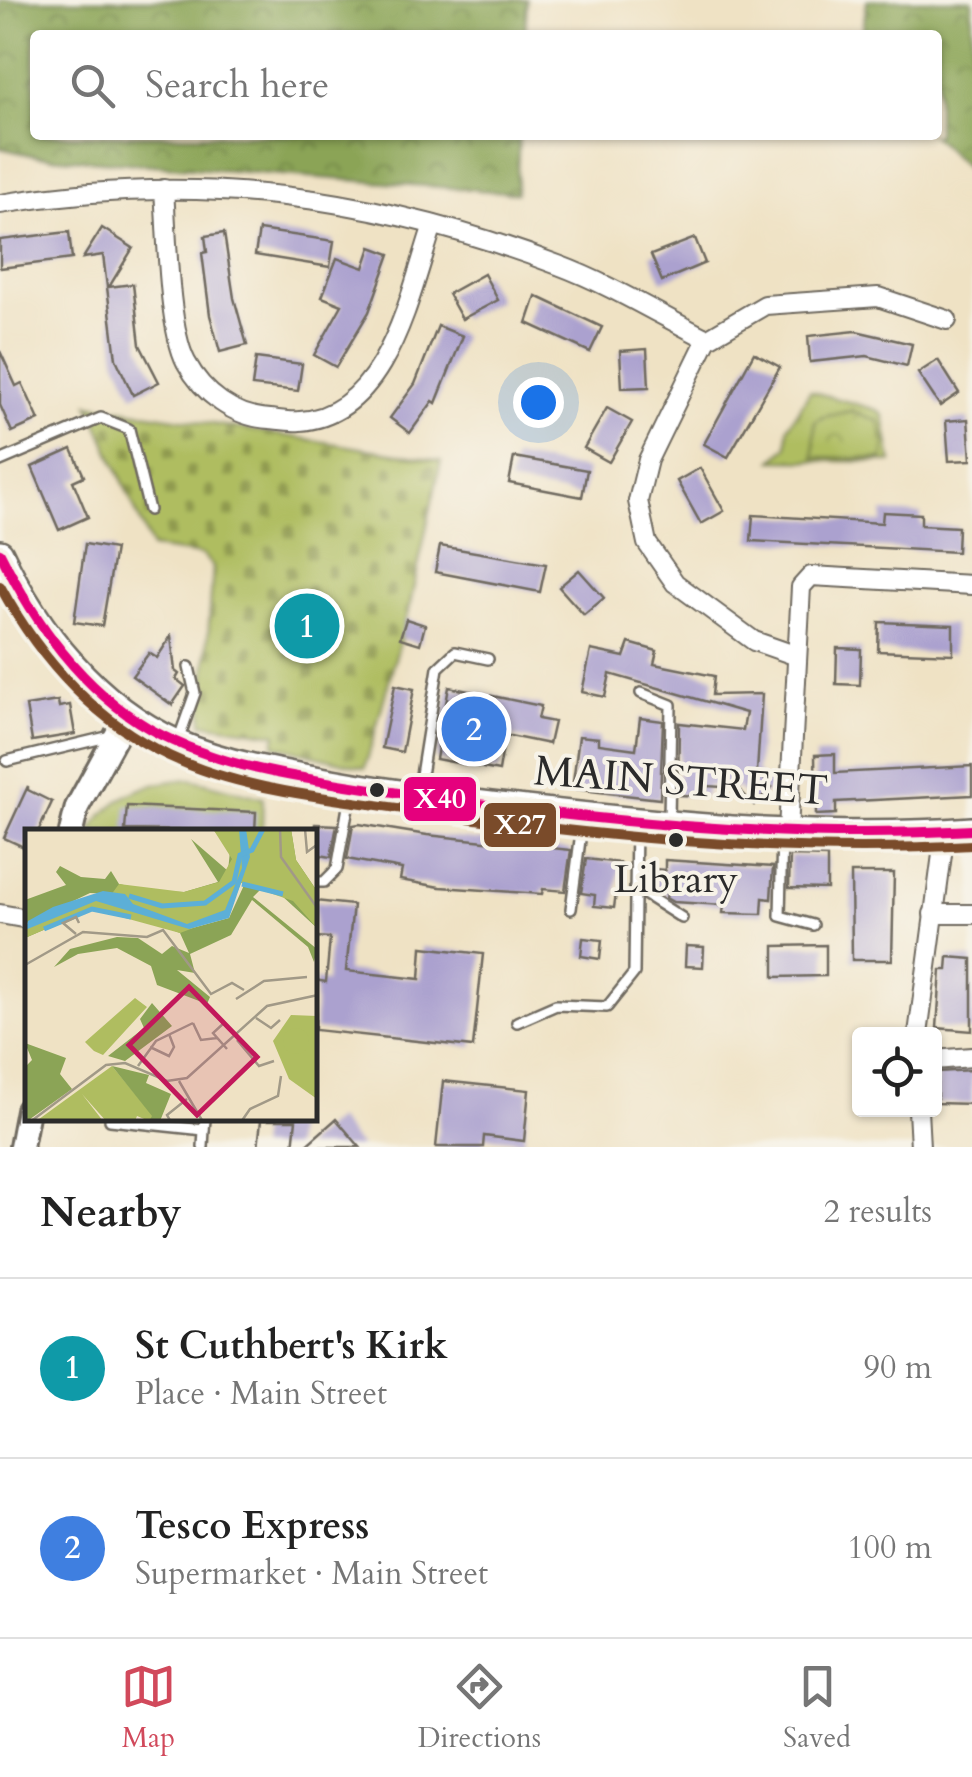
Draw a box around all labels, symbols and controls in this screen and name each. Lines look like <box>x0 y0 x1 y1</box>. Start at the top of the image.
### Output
search box <box>30 30 942 140</box>
icon: search <box>65 58 120 113</box>
text: Search here <box>145 59 329 111</box>
your location <box>513 377 564 428</box>
pin: 1 <box>274 588 340 664</box>
pin: 2 <box>442 692 506 766</box>
street label: MAIN STREET <box>532 742 830 820</box>
line badge: X40 <box>402 775 478 823</box>
unlabelled marker <box>367 780 387 800</box>
text: X40 <box>414 780 466 818</box>
line badge: X27 <box>482 801 558 849</box>
text: X27 <box>494 806 546 844</box>
inset map <box>25 829 318 1122</box>
marker: Library <box>666 830 686 850</box>
place label: Library <box>614 852 738 907</box>
map controls <box>852 1027 942 1117</box>
button: locate <box>852 1027 942 1117</box>
text: Nearby <box>40 1184 182 1241</box>
text: 2 results <box>824 1190 932 1234</box>
text: St Cuthbert's Kirk <box>135 1320 448 1372</box>
text: 1 <box>64 1346 81 1390</box>
text: 90 m <box>864 1346 932 1390</box>
text: Place · Main Street <box>135 1372 387 1416</box>
text: Tesco Express <box>135 1500 369 1552</box>
text: 2 <box>64 1526 81 1570</box>
text: 100 m <box>847 1526 932 1570</box>
text: Supermarket · Main Street <box>135 1552 488 1596</box>
tab: Map <box>121 1659 176 1757</box>
tab: Directions <box>418 1659 541 1757</box>
tab: Saved <box>783 1659 851 1757</box>

